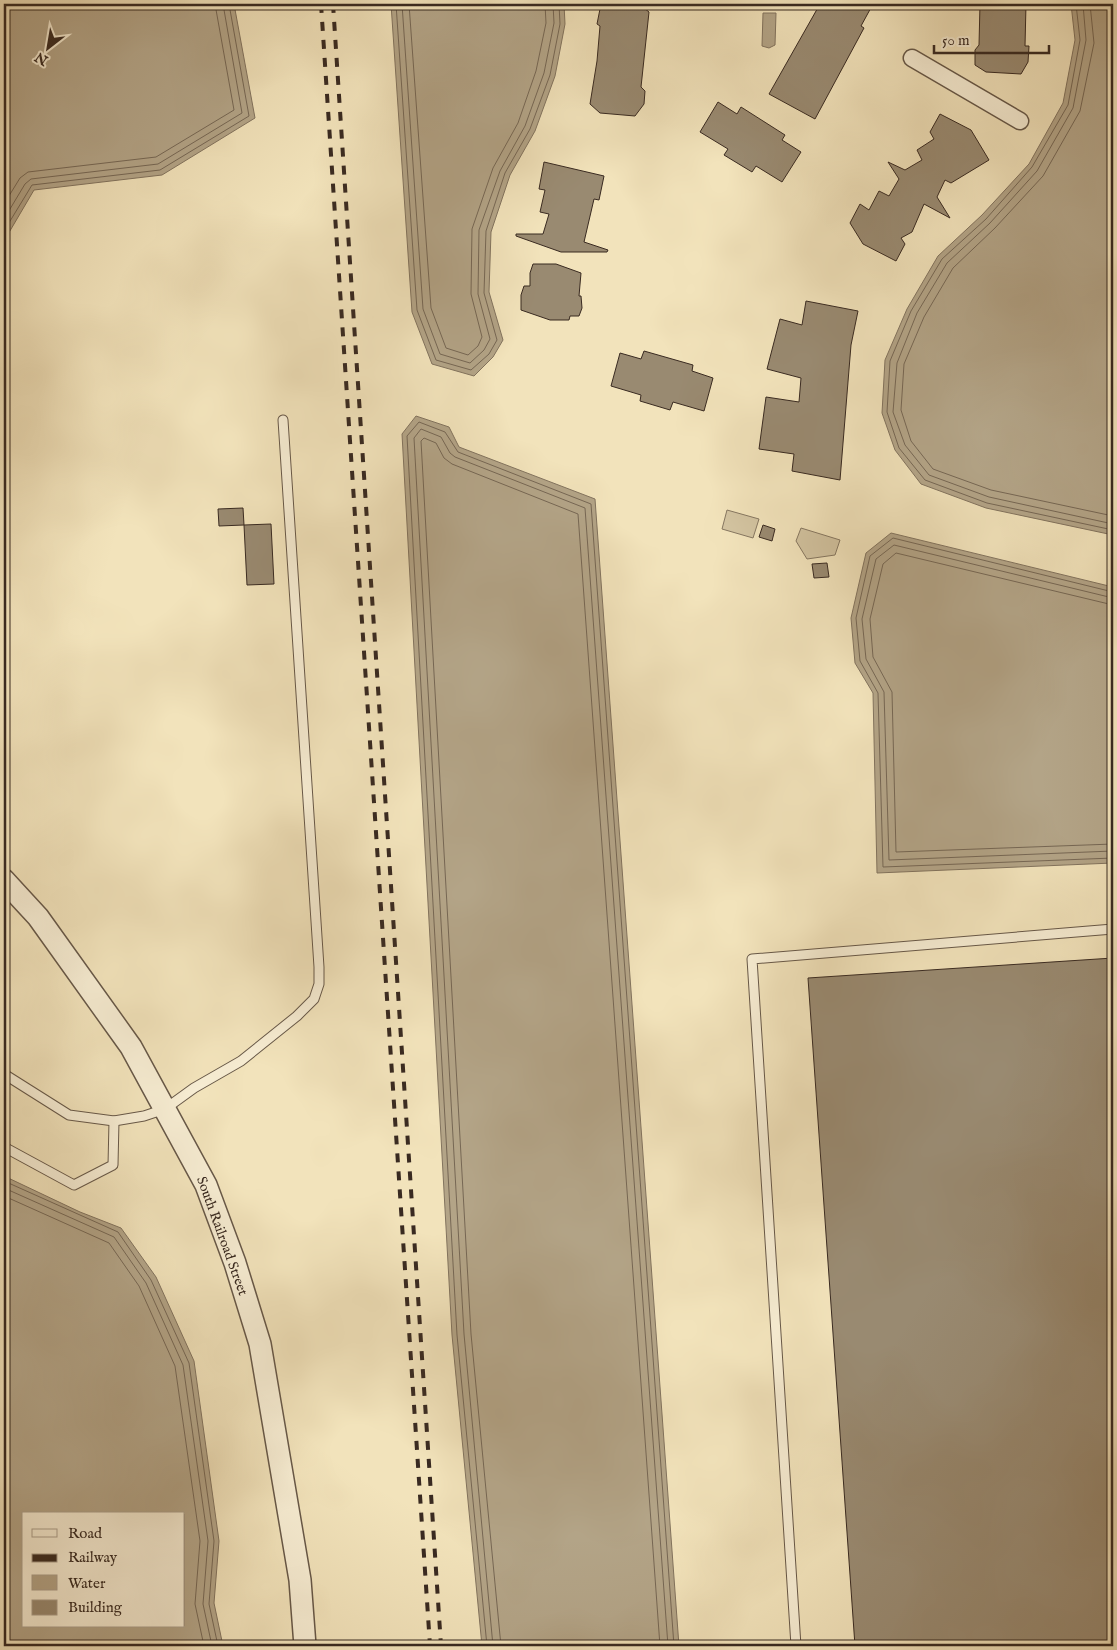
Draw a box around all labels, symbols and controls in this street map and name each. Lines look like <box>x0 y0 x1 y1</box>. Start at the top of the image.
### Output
north arrow <box>22 22 72 72</box>
scale bar <box>934 22 1050 54</box>
text: 50 m <box>942 31 970 50</box>
text: N <box>32 47 53 70</box>
street label: South Railroad Street <box>192 1174 252 1298</box>
legend <box>22 1512 185 1628</box>
text: Road <box>68 1524 103 1543</box>
text: Railway <box>68 1548 118 1567</box>
text: Water <box>68 1574 106 1593</box>
text: Building <box>68 1598 123 1617</box>

